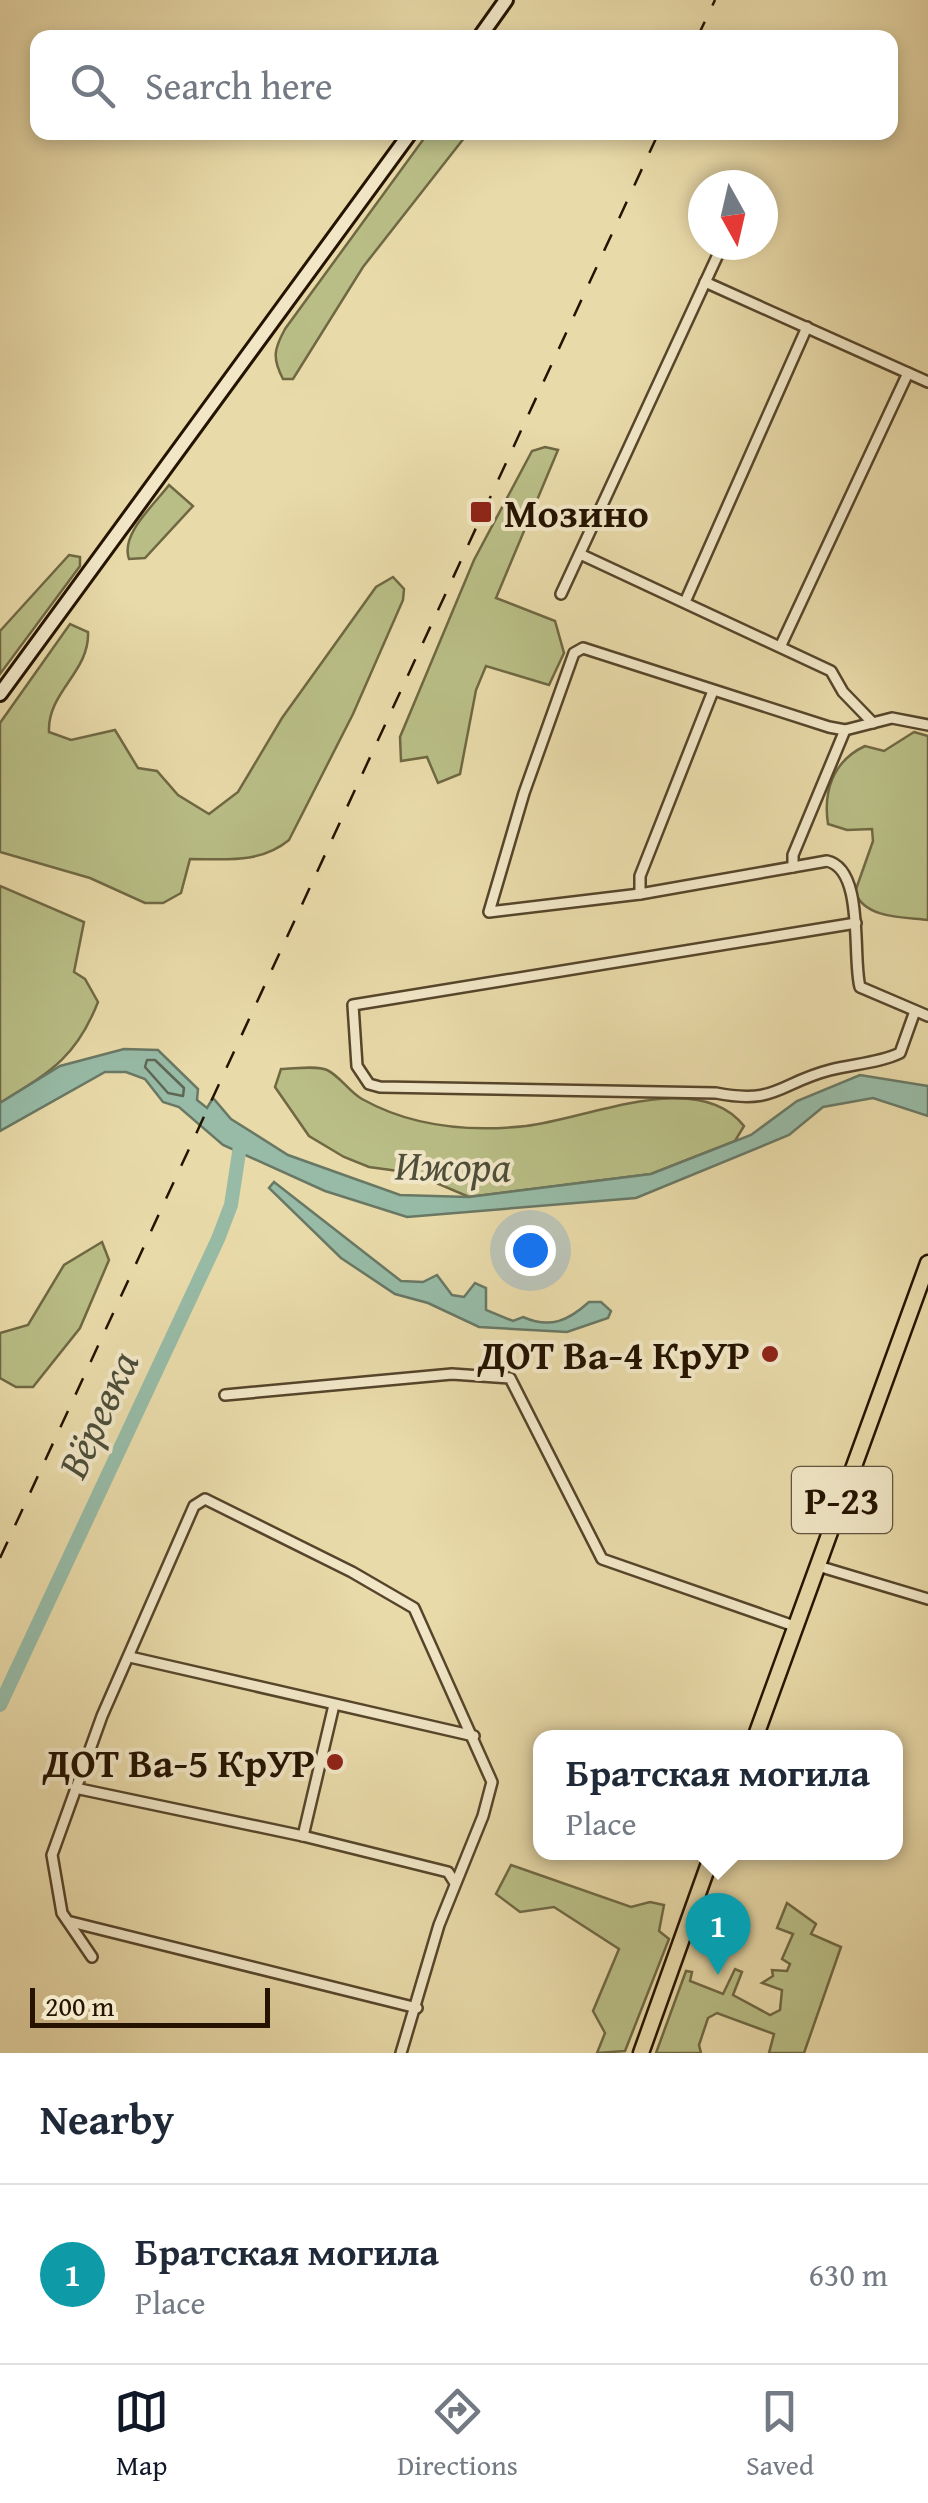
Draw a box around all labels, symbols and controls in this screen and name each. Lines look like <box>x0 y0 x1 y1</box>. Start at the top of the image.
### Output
search box <box>30 30 898 140</box>
text: Search here <box>145 57 333 113</box>
icon: search <box>65 58 120 113</box>
north arrow <box>688 170 778 260</box>
place label: Мозино <box>504 483 649 542</box>
marker: Мозино <box>468 499 494 525</box>
water label: Ижора <box>394 1133 512 1197</box>
your location <box>505 1225 556 1276</box>
place label: ДОТ Ва-4 КрУР <box>477 1325 750 1384</box>
water label: Вёревка <box>41 1340 153 1488</box>
marker: ДОТ Ва-4 КрУР <box>759 1343 781 1365</box>
road number: Р-23 <box>792 1467 892 1533</box>
popup <box>533 1730 903 1860</box>
place label: ДОТ Ва-5 КрУР <box>42 1733 315 1792</box>
text: Братская могила <box>566 1744 870 1800</box>
marker: ДОТ Ва-5 КрУР <box>324 1751 346 1773</box>
text: Place <box>566 1800 637 1847</box>
pin: 1 <box>686 1892 750 1975</box>
scale bar <box>30 1983 270 2028</box>
text: 200 m <box>45 1985 114 2026</box>
text: Nearby <box>40 2088 174 2149</box>
text: Братская могила <box>135 2223 439 2279</box>
text: 1 <box>64 2251 81 2298</box>
text: 630 m <box>809 2251 888 2298</box>
text: Place <box>135 2279 206 2326</box>
tab: Map <box>114 2384 169 2485</box>
tab: Directions <box>397 2384 518 2485</box>
tab: Saved <box>746 2384 814 2485</box>

